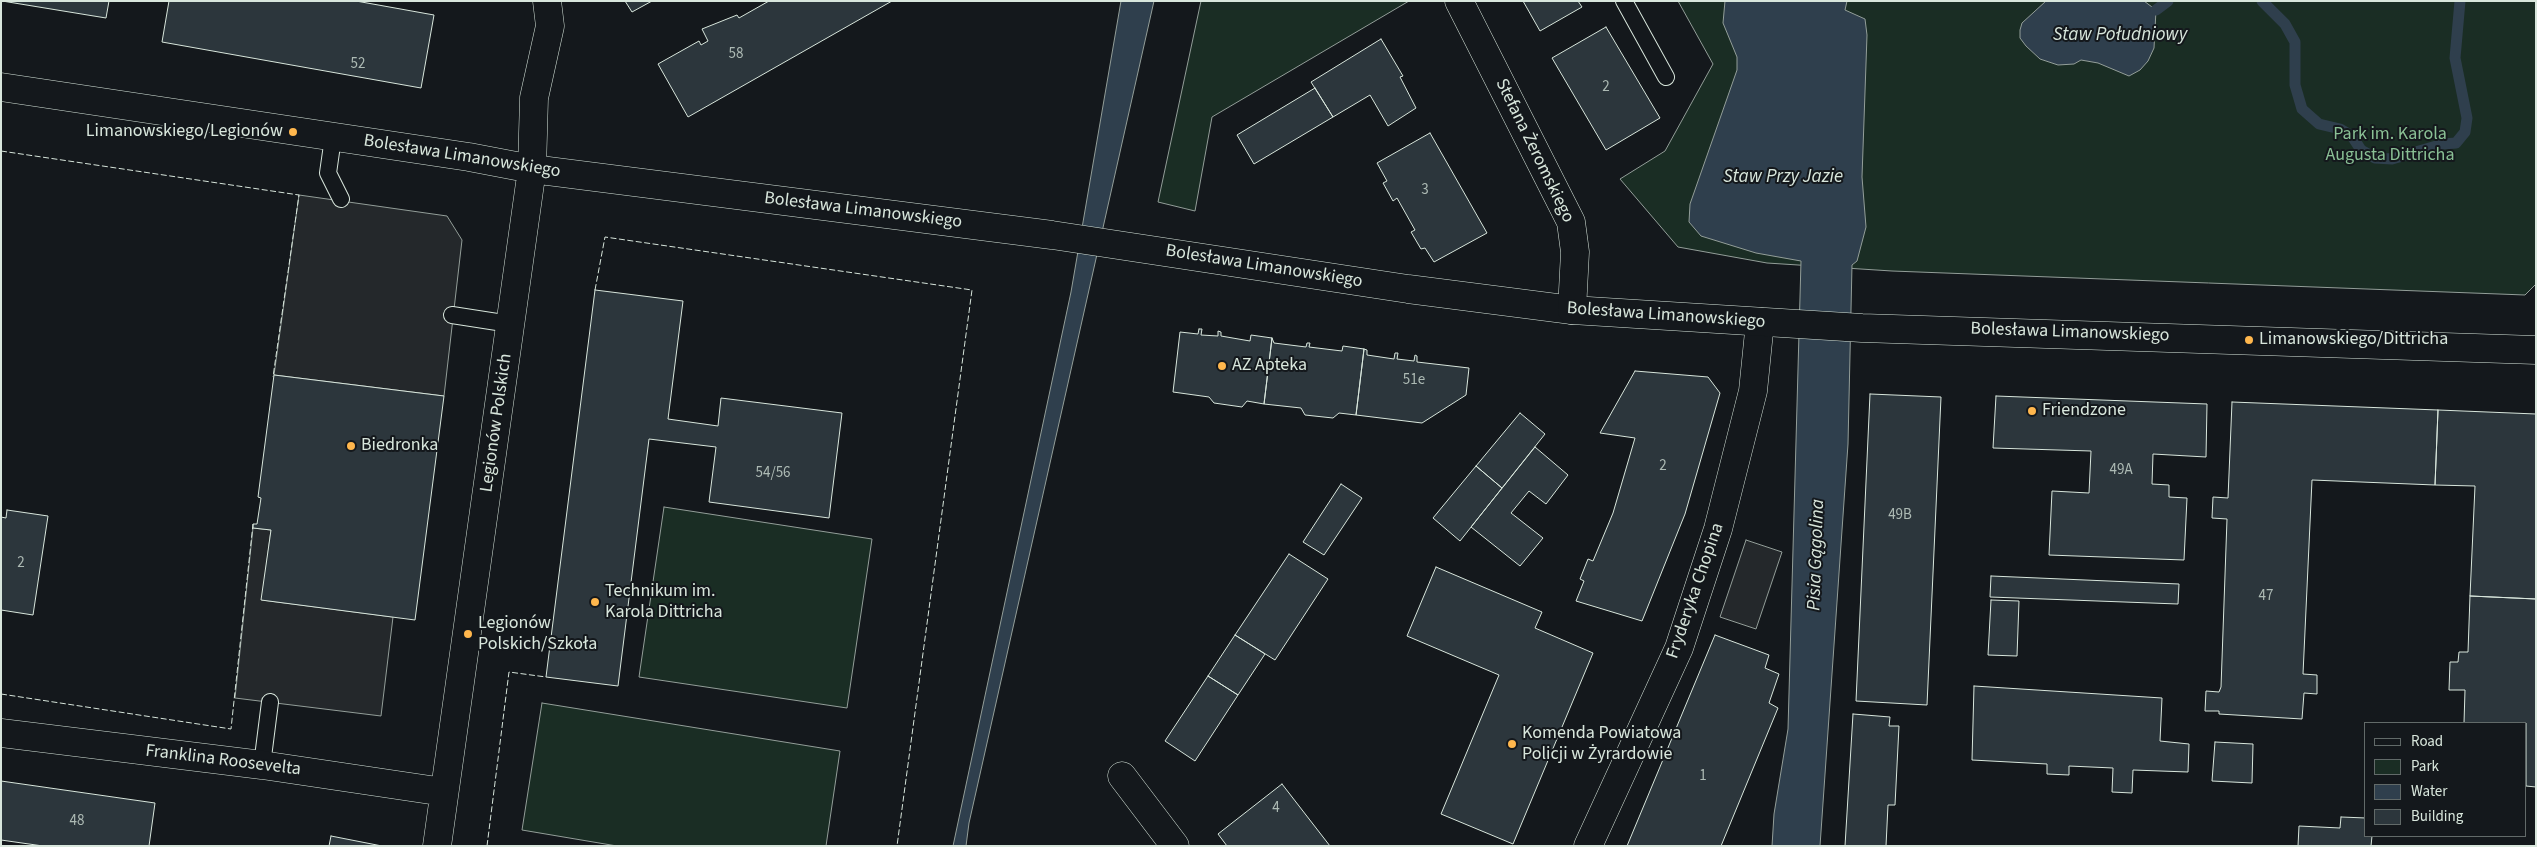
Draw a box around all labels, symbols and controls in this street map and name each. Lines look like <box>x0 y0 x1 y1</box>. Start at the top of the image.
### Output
water label: Staw Południowy <box>2053 25 2187 47</box>
house number: 58 <box>729 46 743 64</box>
house number: 52 <box>351 56 365 74</box>
street label: Stefana Żeromskiego <box>1490 75 1578 227</box>
house number: 2 <box>1602 79 1610 97</box>
place label: Limanowskiego/Legionów <box>86 121 283 143</box>
park label: Park im. Karola Augusta Dittricha <box>2326 124 2454 166</box>
marker: Limanowskiego/Legionów <box>287 126 299 138</box>
street label: Bolesława Limanowskiego <box>362 131 562 183</box>
water label: Staw Przy Jazie <box>1723 167 1843 189</box>
house number: 3 <box>1421 182 1429 200</box>
street label: Bolesława Limanowskiego <box>763 188 963 234</box>
street label: Bolesława Limanowskiego <box>1164 241 1364 293</box>
street label: Bolesława Limanowskiego <box>1566 298 1766 334</box>
street label: Bolesława Limanowskiego <box>1970 319 2170 347</box>
place label: Limanowskiego/Dittricha <box>2259 329 2448 351</box>
marker: Limanowskiego/Dittricha <box>2243 334 2255 346</box>
street label: Legionów Polskich <box>477 352 517 494</box>
place label: AZ Apteka <box>1232 355 1307 377</box>
marker: AZ Apteka <box>1216 360 1228 372</box>
house number: 51e <box>1403 372 1425 390</box>
place label: Friendzone <box>2042 400 2126 422</box>
marker: Friendzone <box>2026 405 2038 417</box>
place label: Biedronka <box>361 435 438 457</box>
marker: Biedronka <box>345 440 357 452</box>
house number: 2 <box>1659 458 1667 476</box>
house number: 49A <box>2109 462 2133 480</box>
house number: 54/56 <box>755 465 791 483</box>
water label: Pisia Gągolina <box>1804 499 1830 611</box>
house number: 49B <box>1888 507 1912 525</box>
street label: Fryderyka Chopina <box>1663 520 1729 662</box>
house number: 2 <box>17 555 25 573</box>
place label: Technikum im. Karola Dittricha <box>605 581 723 624</box>
house number: 47 <box>2259 588 2273 606</box>
marker: Technikum im. Karola Dittricha <box>589 596 601 608</box>
place label: Legionów Polskich/Szkoła <box>478 613 597 656</box>
marker: Legionów Polskich/Szkoła <box>462 628 474 640</box>
legend <box>2364 722 2527 837</box>
place label: Komenda Powiatowa Policji w Żyrardowie <box>1522 723 1681 766</box>
text: Road <box>2411 731 2443 752</box>
marker: Komenda Powiatowa Policji w Żyrardowie <box>1506 738 1518 750</box>
street label: Franklina Roosevelta <box>144 741 302 781</box>
text: Park <box>2411 756 2439 777</box>
house number: 1 <box>1699 768 1707 786</box>
text: Water <box>2411 781 2447 802</box>
house number: 4 <box>1272 800 1280 818</box>
text: Building <box>2411 806 2463 827</box>
house number: 48 <box>70 813 84 831</box>

